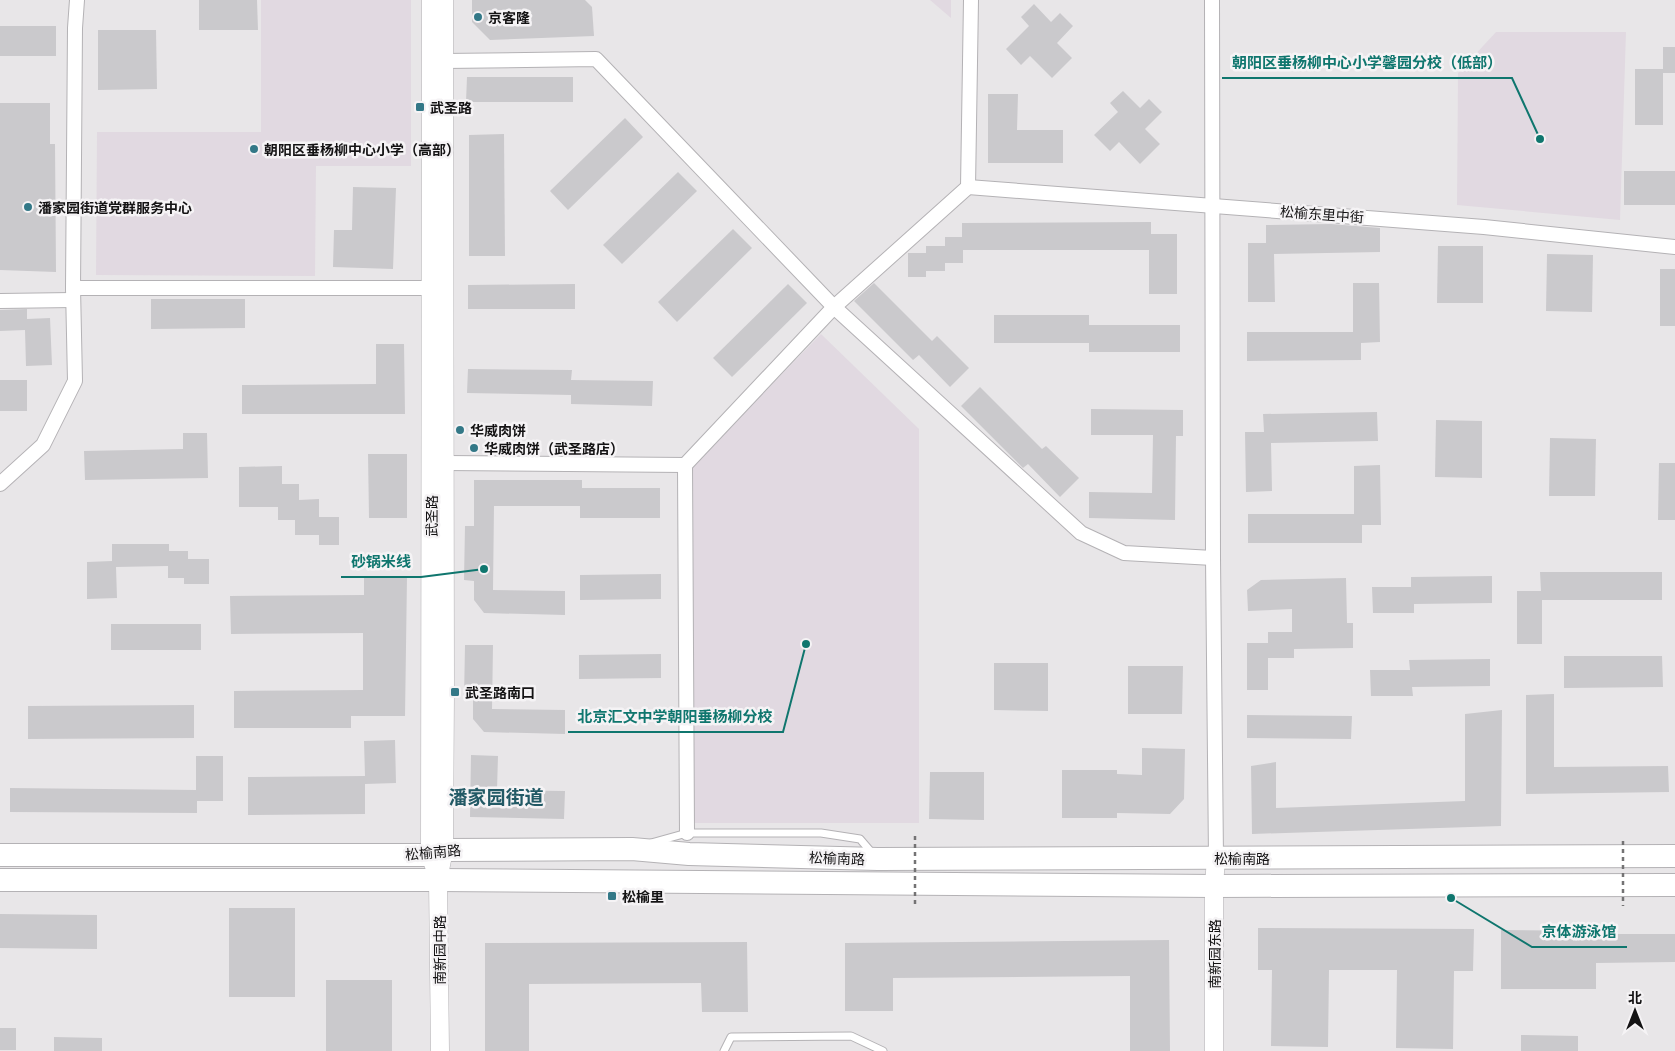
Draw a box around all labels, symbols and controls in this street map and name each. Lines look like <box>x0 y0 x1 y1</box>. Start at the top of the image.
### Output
place label: 京客隆 <box>488 8 530 27</box>
marker: 京客隆 <box>472 11 484 23</box>
callout: 朝阳区垂杨柳中心小学馨园分校（低部） <box>1222 48 1512 78</box>
text: 朝阳区垂杨柳中心小学馨园分校（低部） <box>1232 52 1502 72</box>
place label: 武圣路 <box>430 98 472 117</box>
marker: 武圣路 <box>414 101 426 113</box>
place label: 朝阳区垂杨柳中心小学（高部） <box>264 140 460 159</box>
marker: 朝阳区垂杨柳中心小学（高部） <box>248 143 260 155</box>
place label: 潘家园街道党群服务中心 <box>38 198 192 217</box>
marker: 潘家园街道党群服务中心 <box>22 201 34 213</box>
street label: 松榆东里中街 <box>1279 202 1365 226</box>
place label: 华威肉饼 <box>470 421 526 440</box>
marker: 华威肉饼 <box>454 424 466 436</box>
place label: 华威肉饼（武圣路店） <box>484 439 624 458</box>
marker: 华威肉饼（武圣路店） <box>468 442 480 454</box>
street label: 武圣路 <box>422 495 441 537</box>
callout: 砂锅米线 <box>341 547 421 577</box>
text: 砂锅米线 <box>351 551 411 571</box>
place label: 武圣路南口 <box>465 683 535 702</box>
marker: 武圣路南口 <box>449 686 461 698</box>
callout: 北京汇文中学朝阳垂杨柳分校 <box>568 702 783 732</box>
text: 北京汇文中学朝阳垂杨柳分校 <box>577 706 773 726</box>
district label: 潘家园街道 <box>448 784 544 810</box>
street label: 松榆南路 <box>404 840 462 864</box>
street label: 松榆南路 <box>809 848 865 868</box>
street label: 松榆南路 <box>1214 849 1270 868</box>
place label: 松榆里 <box>622 887 664 906</box>
marker: 松榆里 <box>606 890 618 902</box>
street label: 南新园中路 <box>430 915 449 985</box>
callout: 京体游泳馆 <box>1532 917 1627 947</box>
street label: 南新园东路 <box>1205 919 1224 989</box>
text: 京体游泳馆 <box>1541 921 1617 941</box>
north arrow <box>1610 986 1660 1036</box>
text: 北 <box>1628 988 1642 1007</box>

